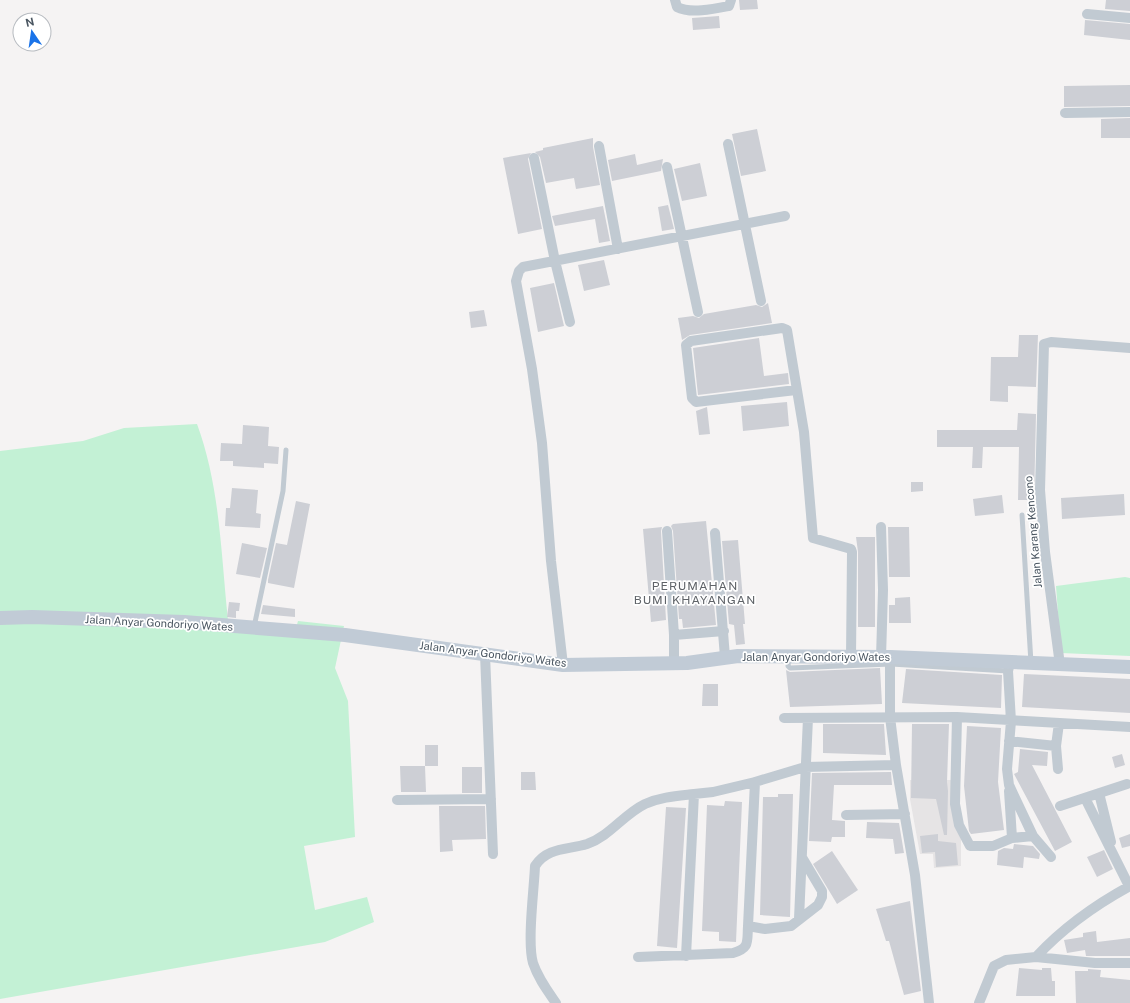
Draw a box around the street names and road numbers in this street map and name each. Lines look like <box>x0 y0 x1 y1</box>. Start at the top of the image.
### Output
street label: Jalan Karang Kencono <box>1022 475 1044 589</box>
street label: Jalan Anyar Gondoriyo Wates <box>85 613 234 633</box>
street label: Jalan Anyar Gondoriyo Wates <box>419 639 568 669</box>
street label: Jalan Anyar Gondoriyo Wates <box>742 651 890 663</box>

